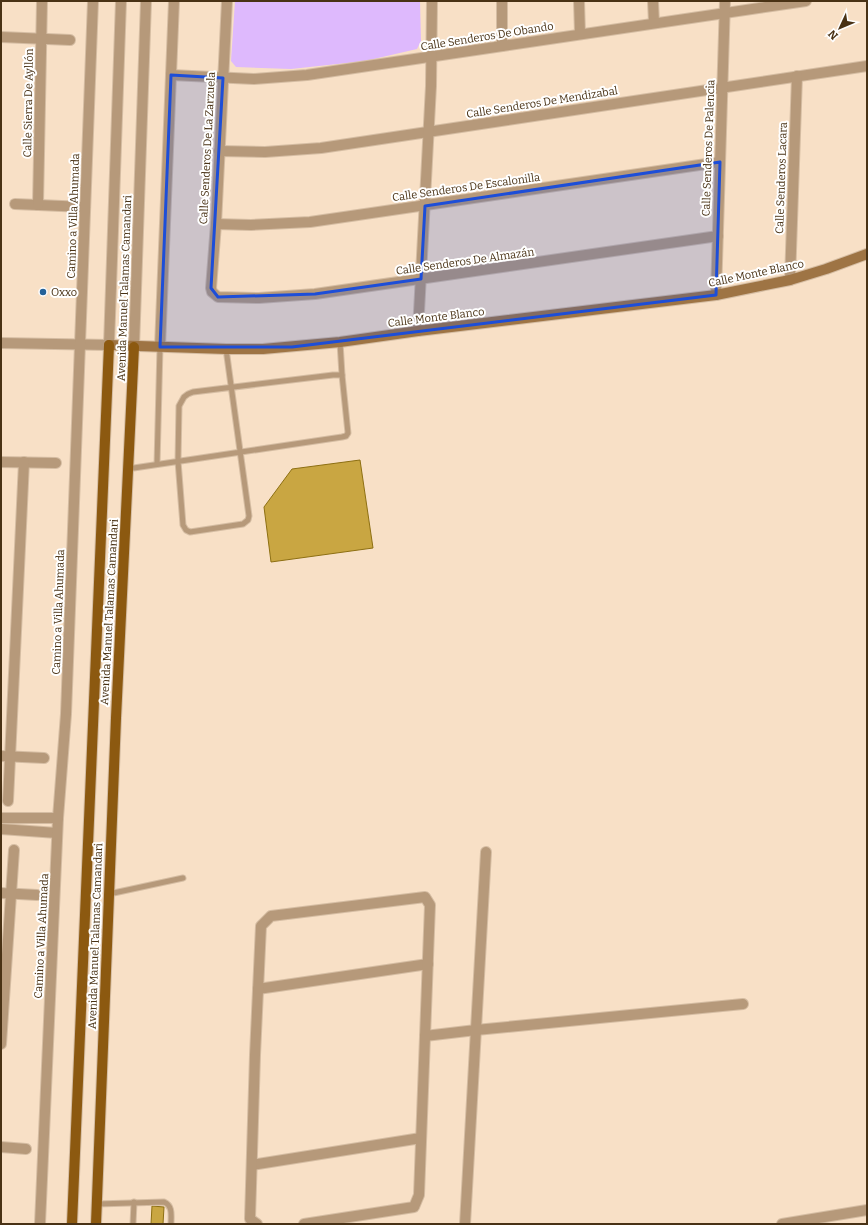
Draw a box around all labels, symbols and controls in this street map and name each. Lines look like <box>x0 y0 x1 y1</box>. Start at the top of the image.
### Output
north arrow <box>820 8 860 48</box>
street label: Calle Senderos De Obando <box>420 20 554 53</box>
text: N <box>825 27 841 42</box>
street label: Calle Sierra De Ayllón <box>21 48 36 158</box>
street label: Calle Senderos De La Zarzuela <box>197 71 218 225</box>
street label: Calle Senderos De Palencia <box>700 79 717 217</box>
street label: Calle Senderos De Mendizabal <box>465 84 619 121</box>
street label: Calle Senderos Lacara <box>773 122 790 234</box>
street label: Camino a Villa Ahumada <box>65 153 82 279</box>
street label: Calle Senderos De Escalonilla <box>391 171 541 204</box>
street label: Avenida Manuel Talamas Camandari <box>115 194 134 381</box>
street label: Calle Senderos De Almazán <box>395 245 535 278</box>
street label: Calle Monte Blanco <box>707 257 805 290</box>
place label: Oxxo <box>51 286 77 299</box>
marker: Oxxo <box>38 287 48 297</box>
street label: Calle Monte Blanco <box>387 305 485 330</box>
street label: Avenida Manuel Talamas Camandari <box>98 518 121 705</box>
street label: Camino a Villa Ahumada <box>50 549 67 675</box>
street label: Avenida Manuel Talamas Camandari <box>86 842 105 1029</box>
street label: Camino a Villa Ahumada <box>32 873 51 999</box>

